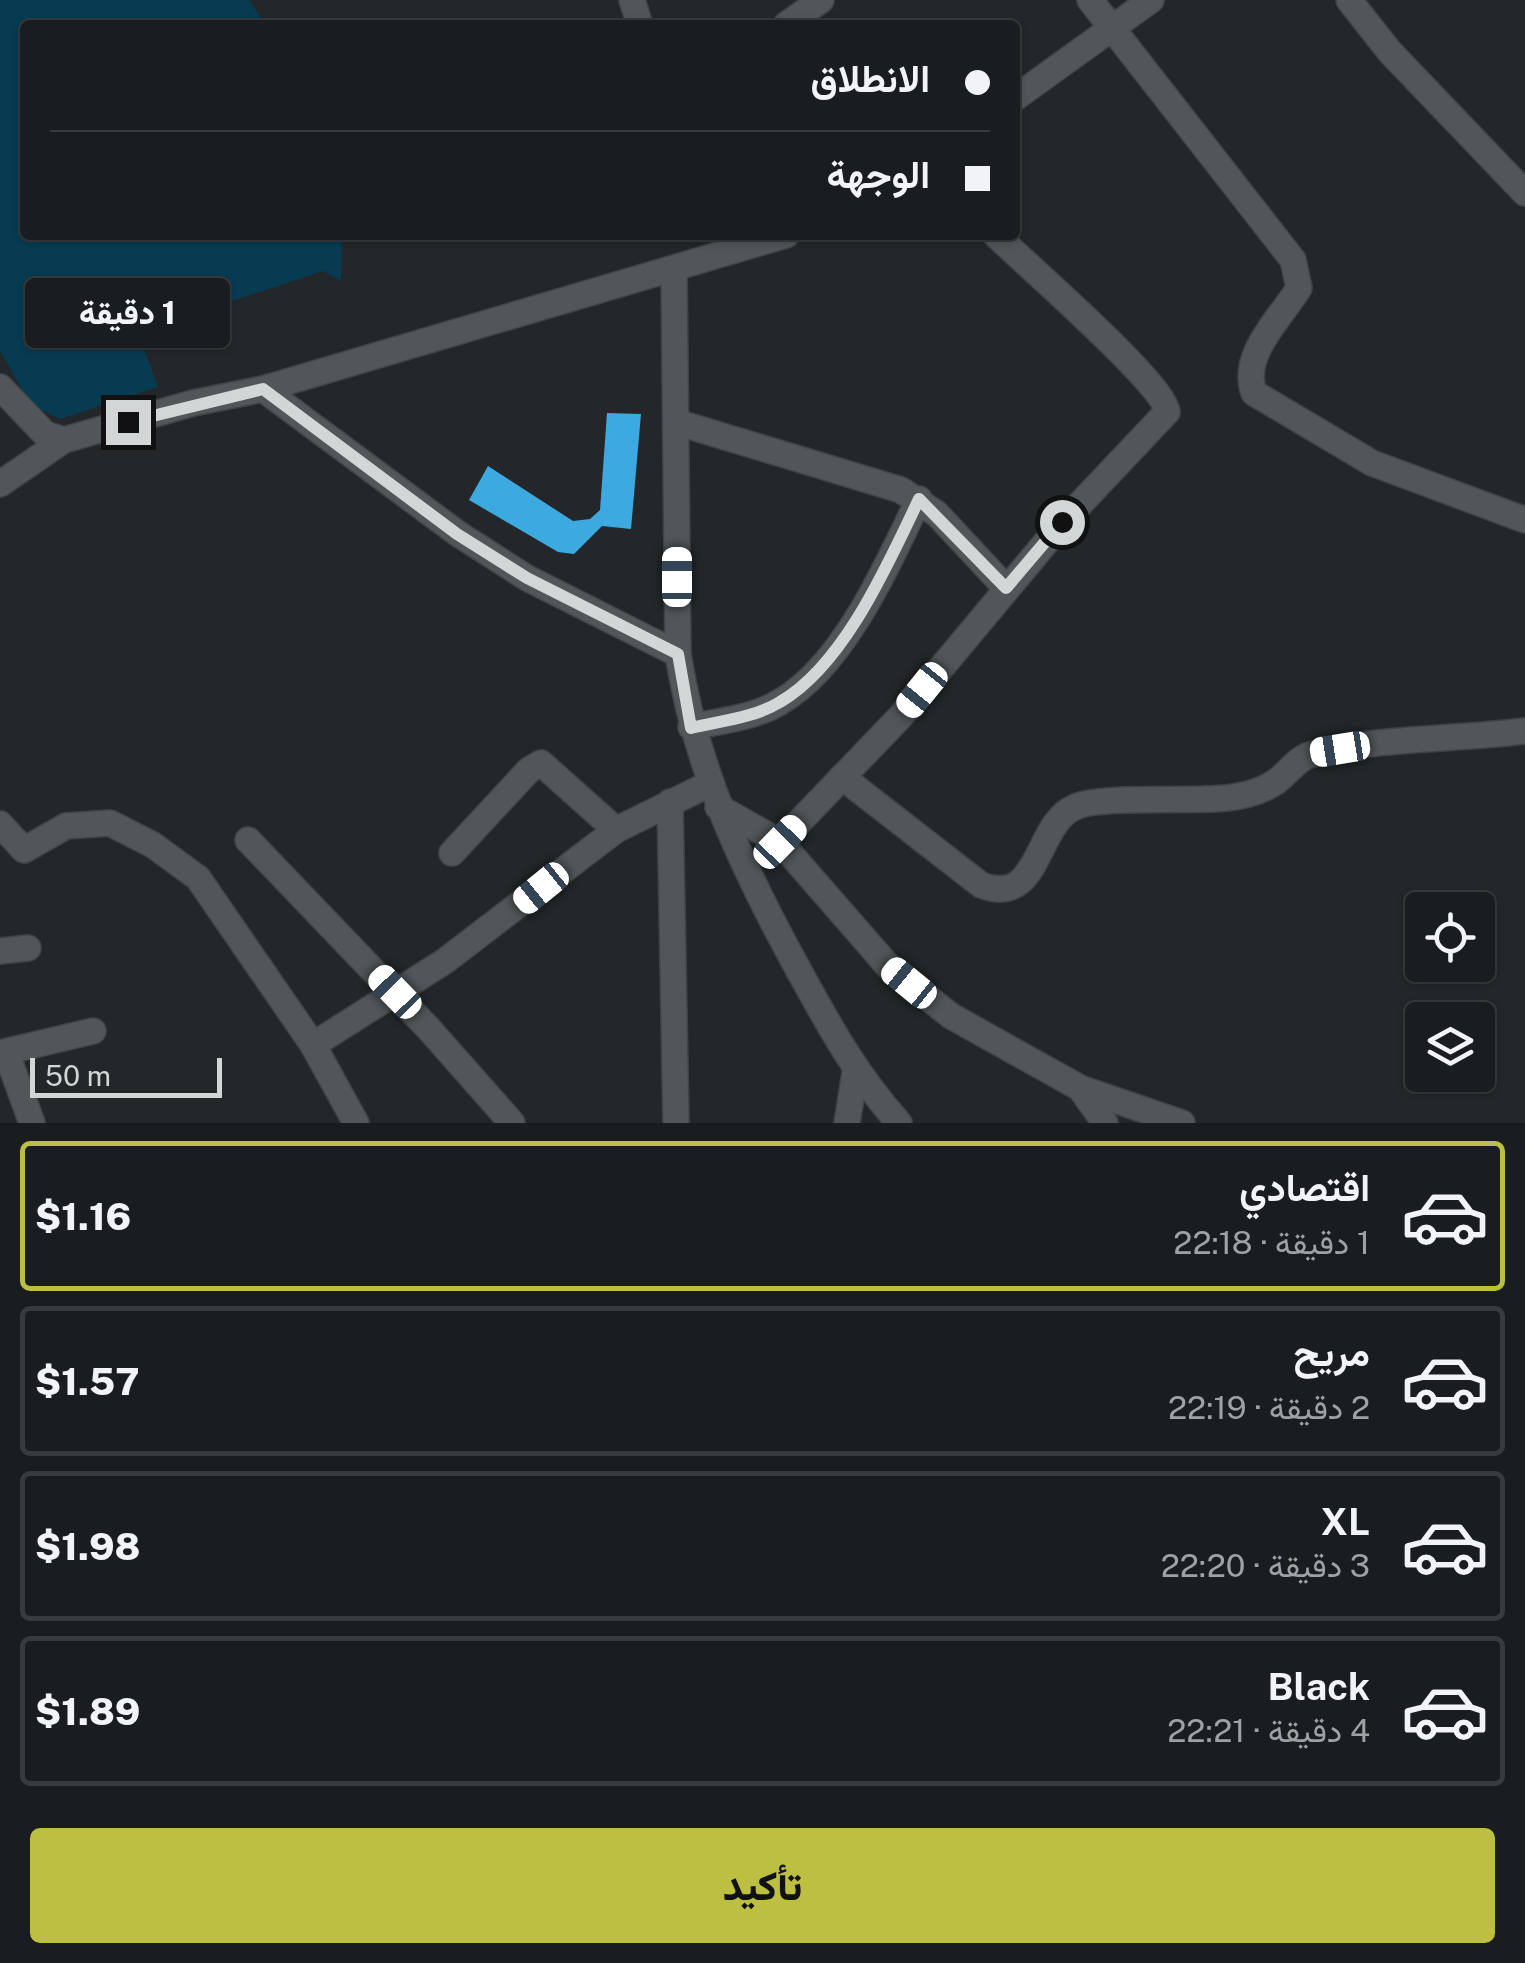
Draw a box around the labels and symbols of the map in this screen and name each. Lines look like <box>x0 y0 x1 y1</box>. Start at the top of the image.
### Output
callout: 1 دقيقة <box>26 277 230 347</box>
route end <box>106 400 151 445</box>
route start <box>1040 500 1085 545</box>
car <box>662 547 692 607</box>
car <box>891 657 953 723</box>
car <box>1308 729 1372 769</box>
car <box>748 810 812 874</box>
car <box>508 857 574 919</box>
car <box>876 952 942 1014</box>
car <box>363 960 427 1024</box>
scale bar <box>30 1053 222 1098</box>

